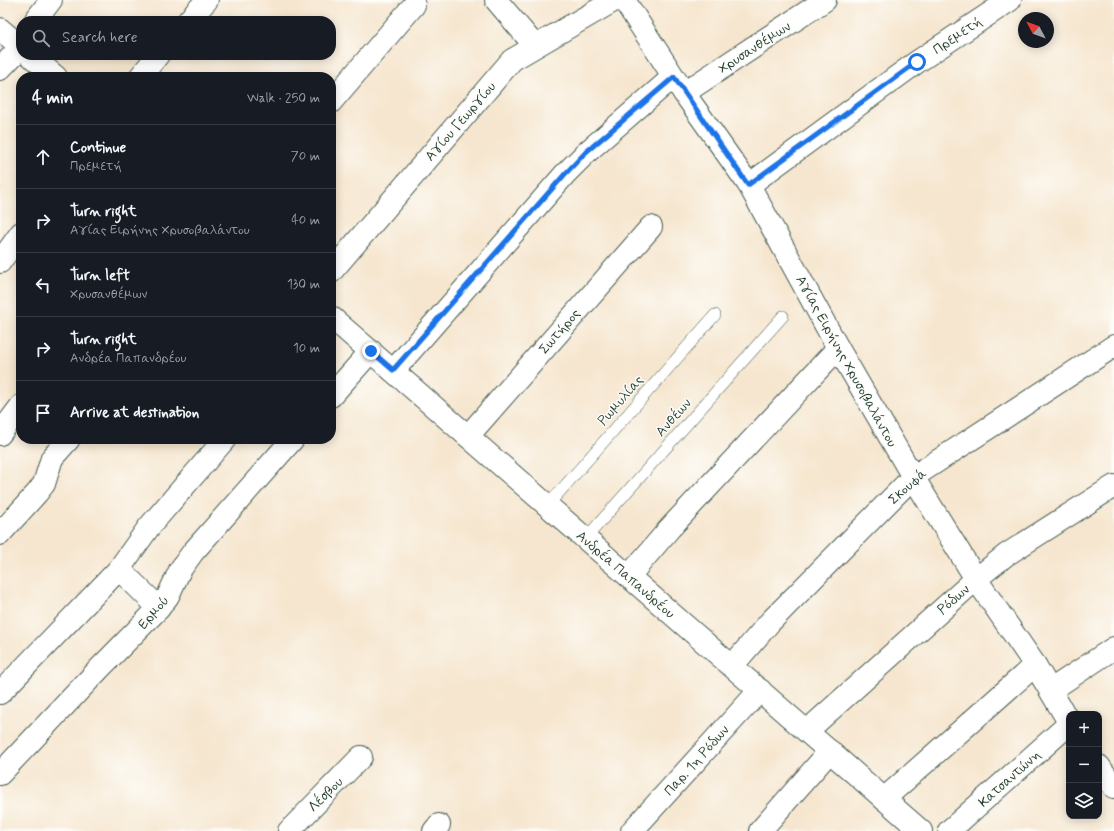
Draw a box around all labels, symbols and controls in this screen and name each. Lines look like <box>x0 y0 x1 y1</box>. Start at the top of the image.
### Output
north arrow <box>1018 12 1054 48</box>
street label: Πρεμετή <box>929 13 986 59</box>
search box <box>16 16 336 60</box>
street label: Χρυσανθέμων <box>714 17 794 78</box>
icon: search <box>30 27 52 49</box>
text: Search here <box>62 28 138 48</box>
route start <box>908 53 926 71</box>
street label: Αγίου Γεωργίου <box>421 78 500 165</box>
text: 4 min <box>32 87 73 109</box>
text: Walk · 250 m <box>247 90 320 107</box>
text: Continue <box>70 138 126 158</box>
icon: ahead <box>32 146 54 168</box>
text: 70 m <box>291 148 320 165</box>
text: Πρεμετή <box>70 158 122 175</box>
text: Turn right <box>70 202 137 222</box>
icon: right <box>32 210 54 232</box>
text: 40 m <box>291 212 320 229</box>
text: Αγίας Ειρήνης Χρυσοβαλάντου <box>70 222 250 239</box>
text: Turn left <box>70 266 130 286</box>
street label: Αγίας Ειρήνης Χρυσοβαλάντου <box>791 273 901 450</box>
icon: left <box>32 274 54 296</box>
text: 130 m <box>287 276 320 293</box>
text: Χρυσανθέμων <box>70 286 147 303</box>
street label: Σωτήρος <box>535 305 584 358</box>
text: Turn right <box>70 330 137 350</box>
icon: right <box>32 338 54 360</box>
text: 10 m <box>293 340 320 357</box>
route end <box>362 342 380 360</box>
text: Ανδρέα Παπανδρέου <box>70 350 186 367</box>
street label: Ρωμυλίας <box>594 372 648 430</box>
street label: Ανθέων <box>651 394 696 441</box>
icon: arrive <box>32 402 54 424</box>
text: Arrive at destination <box>70 403 199 423</box>
street label: Σκουφά <box>885 465 931 509</box>
street label: Ανδρέα Παπανδρέου <box>572 526 679 623</box>
street label: Ρόδων <box>934 581 974 619</box>
street label: Ερμού <box>134 592 173 633</box>
map controls <box>1066 711 1102 819</box>
button: + <box>1066 711 1102 747</box>
street label: Παρ. 1η Ρόδων <box>660 722 733 800</box>
street label: Κατσαντώνη <box>975 746 1045 811</box>
button: − <box>1066 747 1102 783</box>
street label: Λέσβου <box>304 773 347 816</box>
button: layers <box>1066 783 1102 819</box>

